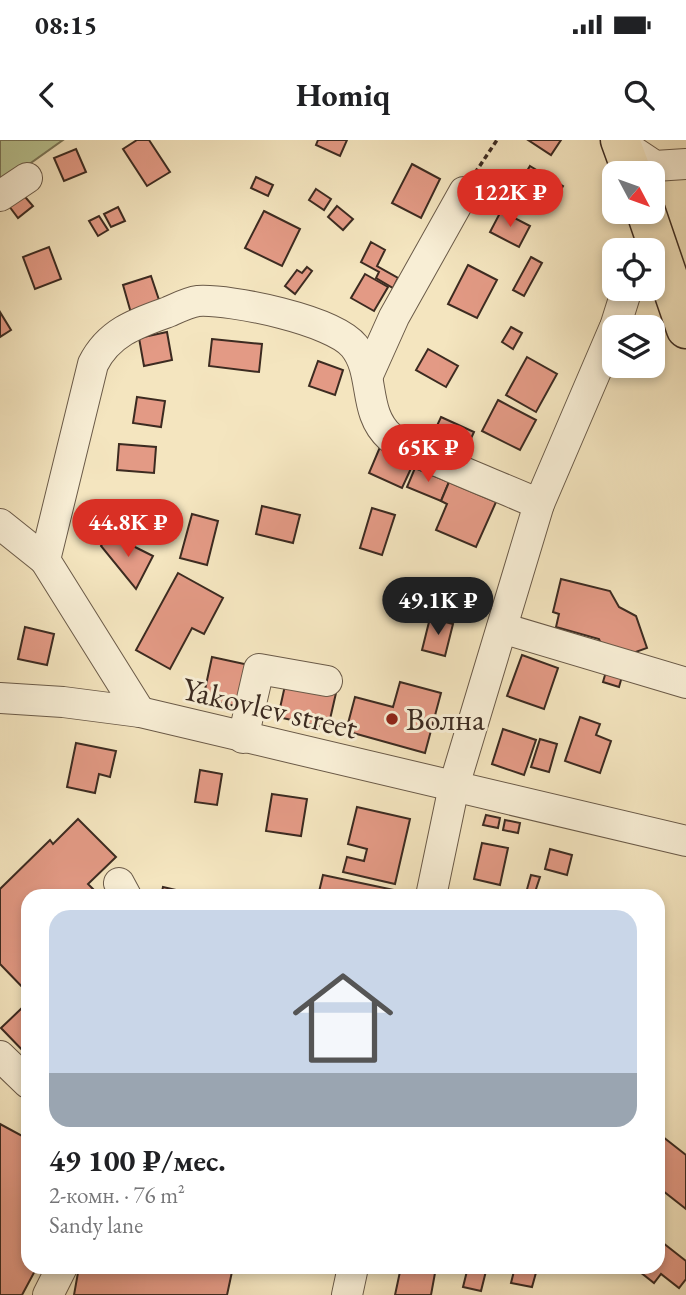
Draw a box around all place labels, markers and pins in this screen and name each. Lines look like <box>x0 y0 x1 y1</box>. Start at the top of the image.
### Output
pin: 122K ₽ <box>453 169 567 229</box>
pin: 65K ₽ <box>379 424 477 484</box>
pin: 44.8K ₽ <box>63 500 193 559</box>
pin: 49.1K ₽ <box>373 578 503 637</box>
place label: Волна <box>406 698 485 740</box>
marker: Волна <box>384 711 400 727</box>

